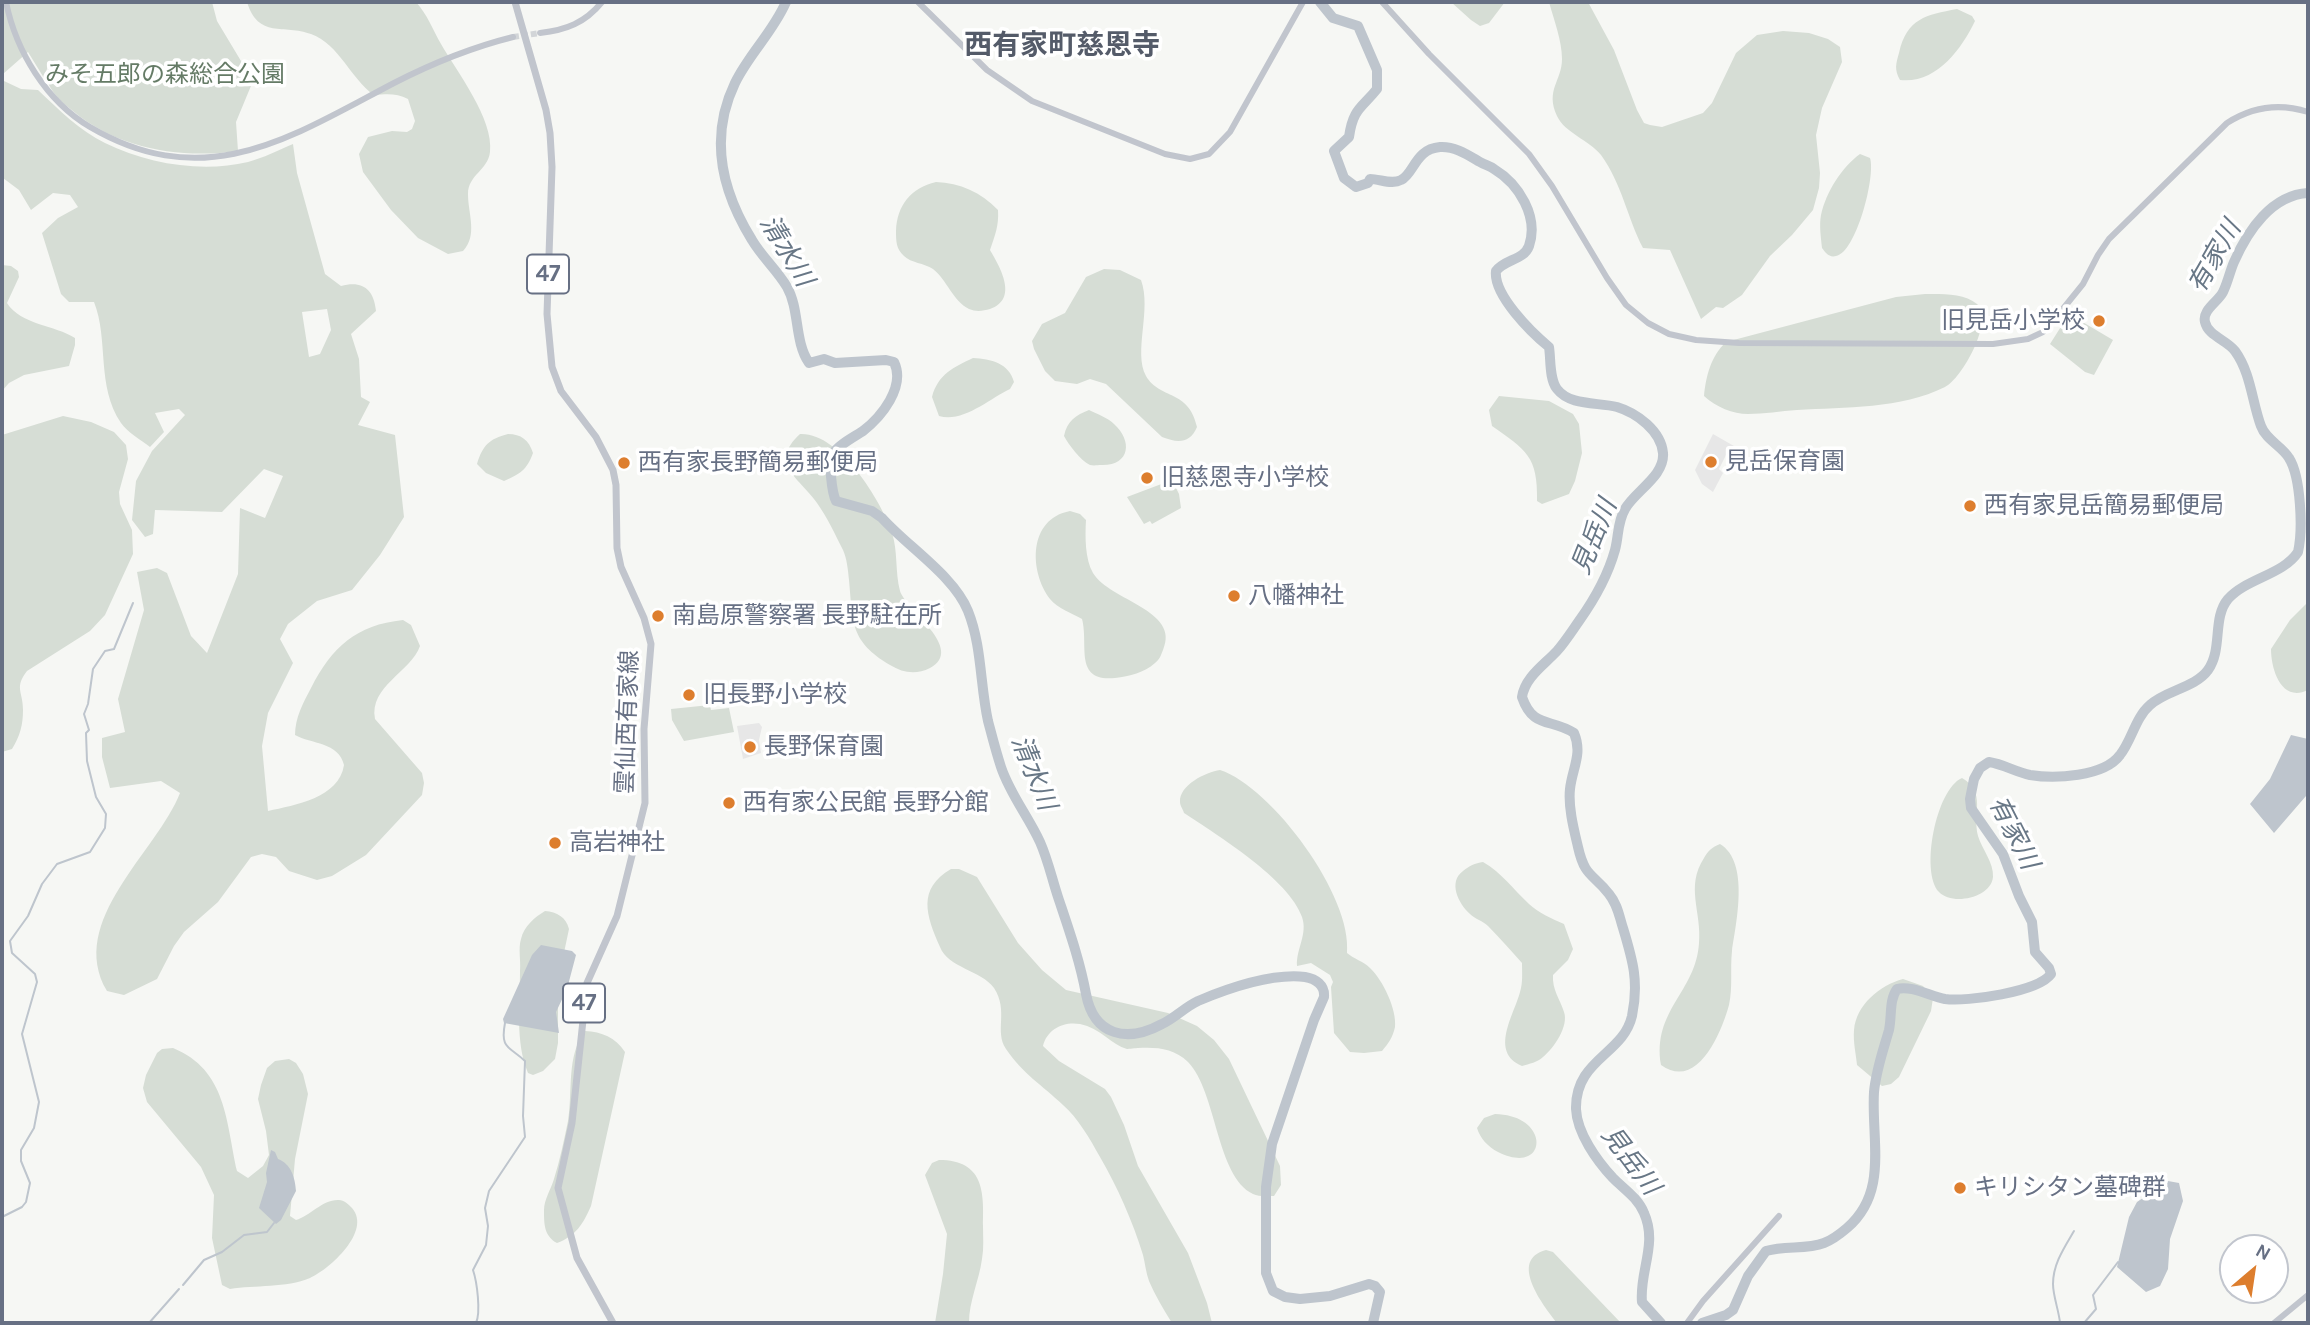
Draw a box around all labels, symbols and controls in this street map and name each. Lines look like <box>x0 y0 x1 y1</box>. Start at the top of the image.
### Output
district label: 西有家町慈恩寺 <box>964 29 1160 63</box>
park label: みそ五郎の森総合公園 <box>45 61 285 89</box>
water label: 清水川 <box>753 210 819 292</box>
water label: 有家川 <box>2182 215 2248 299</box>
road number: 47 <box>527 255 569 294</box>
place label: 旧見岳小学校 <box>1941 307 2085 335</box>
marker: 旧見岳小学校 <box>2091 313 2107 329</box>
place label: 見岳保育園 <box>1725 448 1845 476</box>
place label: 西有家長野簡易郵便局 <box>638 449 878 477</box>
marker: 見岳保育園 <box>1703 454 1719 470</box>
marker: 西有家長野簡易郵便局 <box>616 455 632 471</box>
place label: 旧慈恩寺小学校 <box>1161 464 1329 492</box>
marker: 旧慈恩寺小学校 <box>1139 470 1155 486</box>
place label: 西有家見岳簡易郵便局 <box>1984 492 2224 520</box>
water label: 見岳川 <box>1566 495 1624 579</box>
marker: 西有家見岳簡易郵便局 <box>1962 498 1978 514</box>
place label: 八幡神社 <box>1248 582 1344 610</box>
marker: 八幡神社 <box>1226 588 1242 604</box>
place label: 南島原警察署 長野駐在所 <box>672 602 942 630</box>
marker: 南島原警察署 長野駐在所 <box>650 608 666 624</box>
street label: 雲仙西有家線 <box>611 650 645 794</box>
place label: 旧長野小学校 <box>703 681 847 709</box>
marker: 旧長野小学校 <box>681 687 697 703</box>
water label: 清水川 <box>1004 731 1062 815</box>
place label: 長野保育園 <box>764 733 884 761</box>
marker: 長野保育園 <box>742 739 758 755</box>
place label: 西有家公民館 長野分館 <box>743 789 989 817</box>
water label: 有家川 <box>1981 791 2045 875</box>
marker: 西有家公民館 長野分館 <box>721 795 737 811</box>
place label: 高岩神社 <box>569 829 665 857</box>
marker: 高岩神社 <box>547 835 563 851</box>
road number: 47 <box>563 984 605 1022</box>
water label: 見岳川 <box>1594 1120 1666 1202</box>
place label: キリシタン墓碑群 <box>1974 1174 2166 1202</box>
marker: キリシタン墓碑群 <box>1952 1180 1968 1196</box>
north arrow <box>2219 1234 2289 1304</box>
text: N <box>2252 1239 2275 1265</box>

